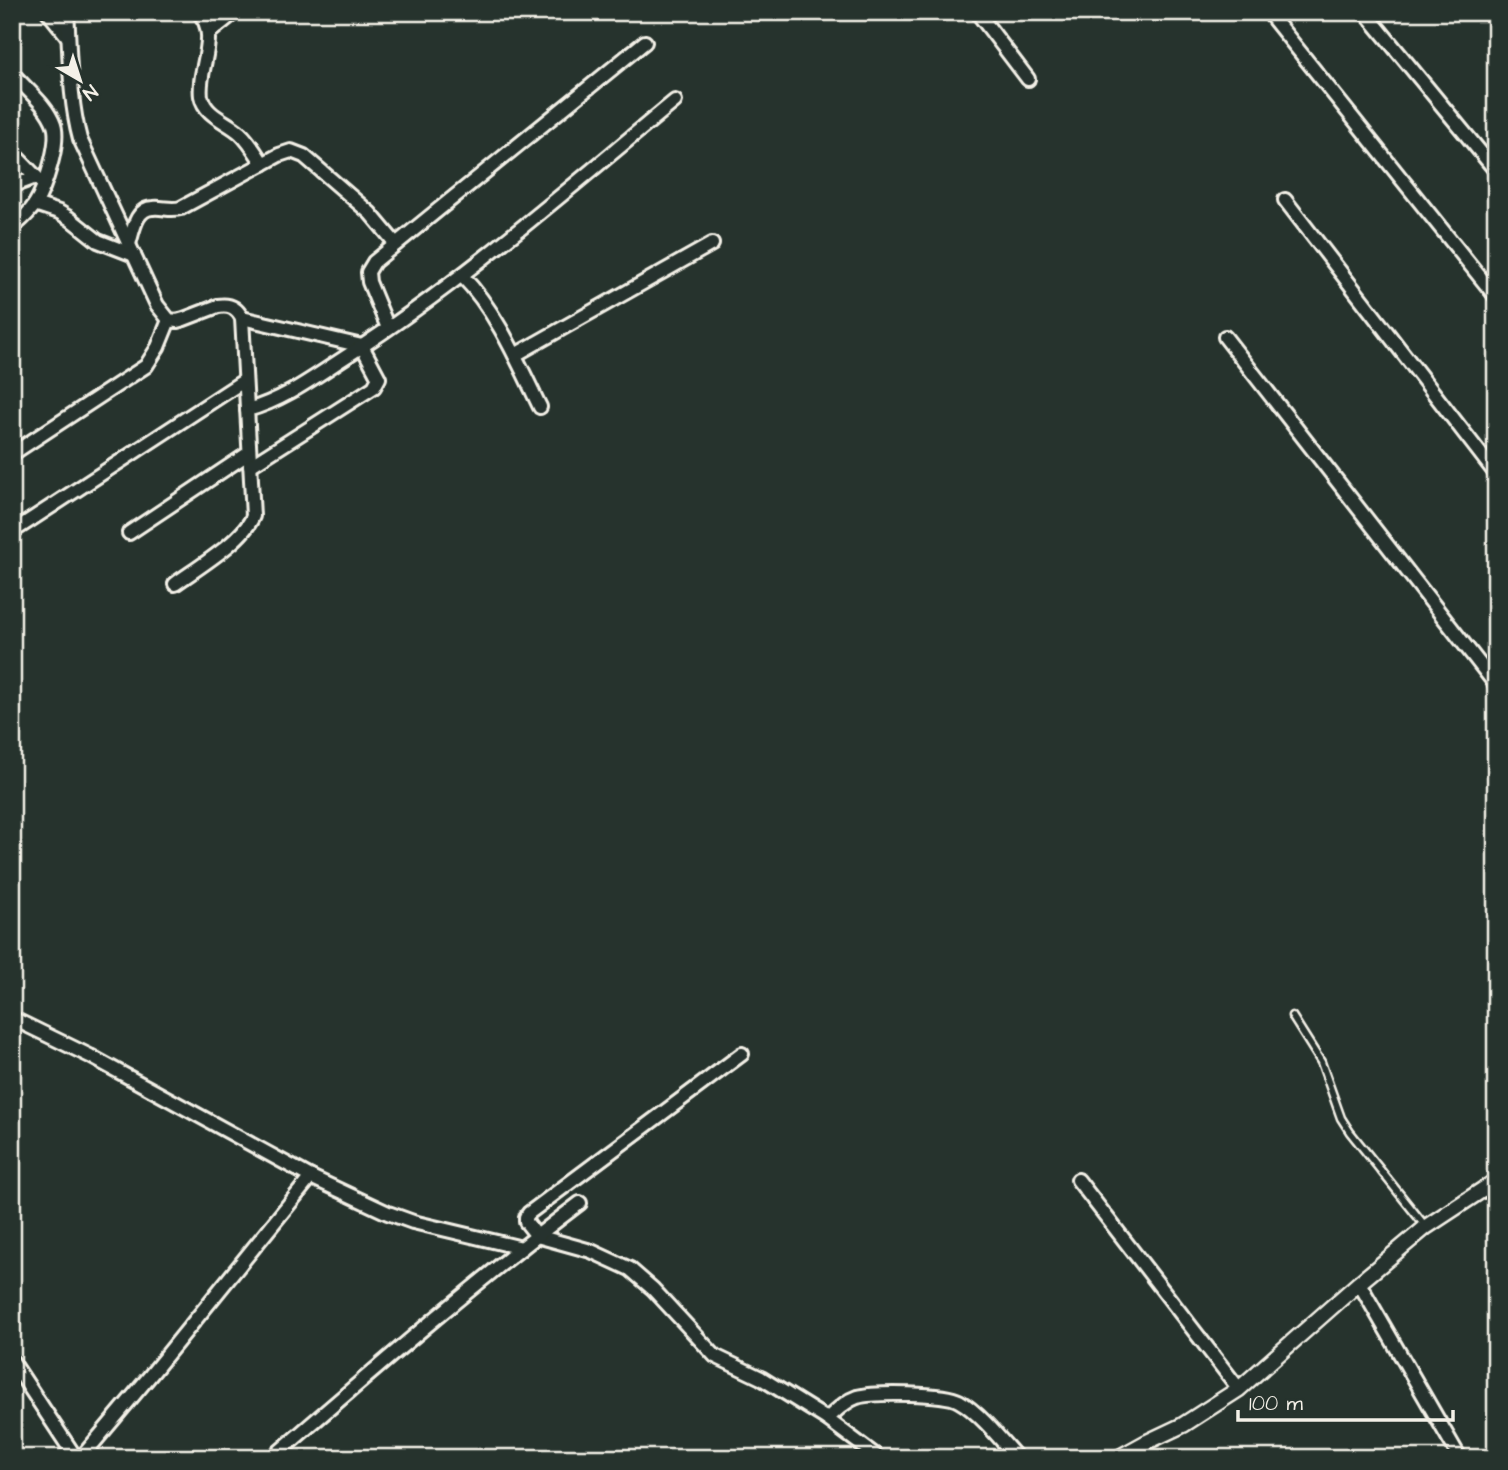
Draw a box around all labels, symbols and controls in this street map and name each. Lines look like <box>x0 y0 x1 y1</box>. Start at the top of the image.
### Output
north arrow <box>46 46 116 116</box>
text: N <box>77 78 103 106</box>
scale bar <box>1238 1379 1454 1423</box>
text: 100 m <box>1249 1389 1304 1418</box>

